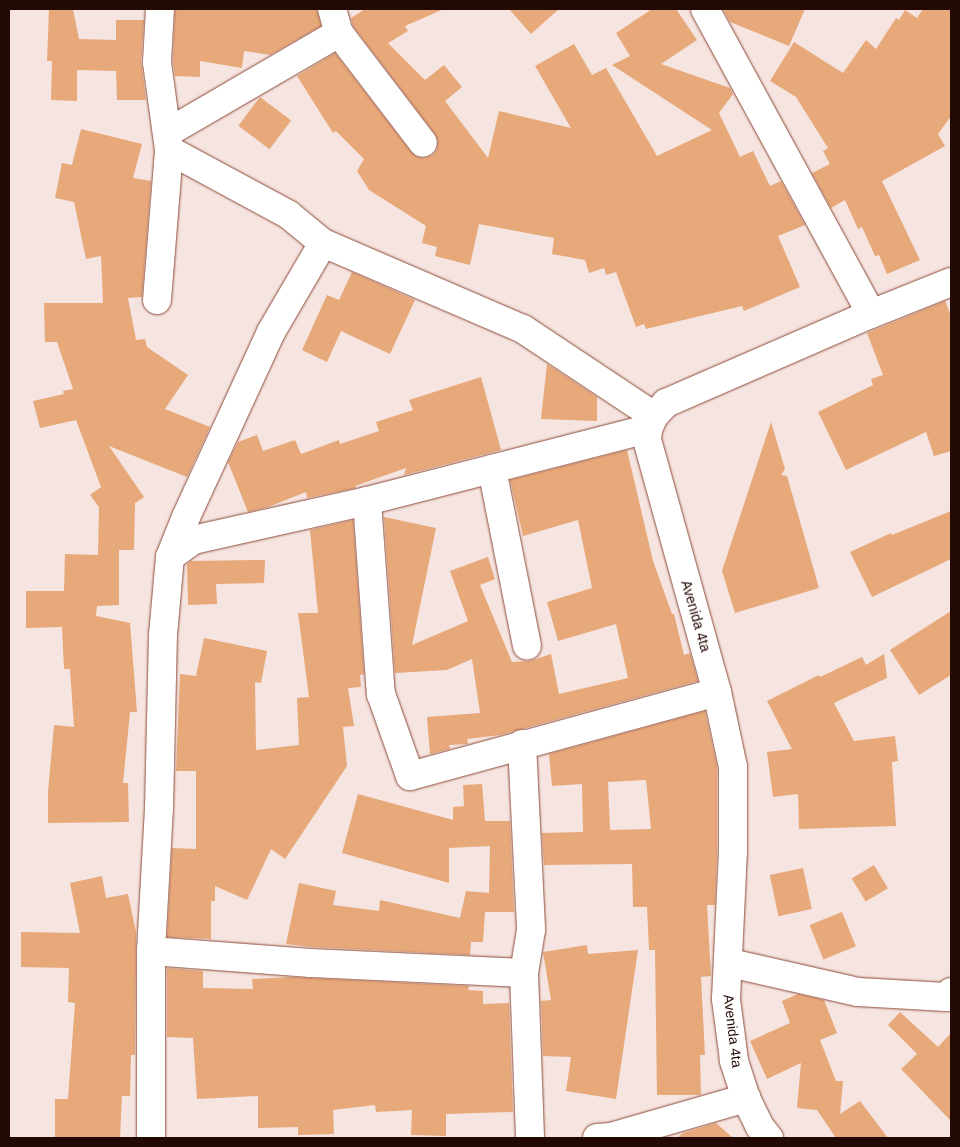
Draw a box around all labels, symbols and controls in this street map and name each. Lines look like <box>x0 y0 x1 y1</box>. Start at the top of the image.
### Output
street label: Avenida 4ta <box>678 578 714 654</box>
street label: Avenida 4ta <box>720 993 746 1069</box>

